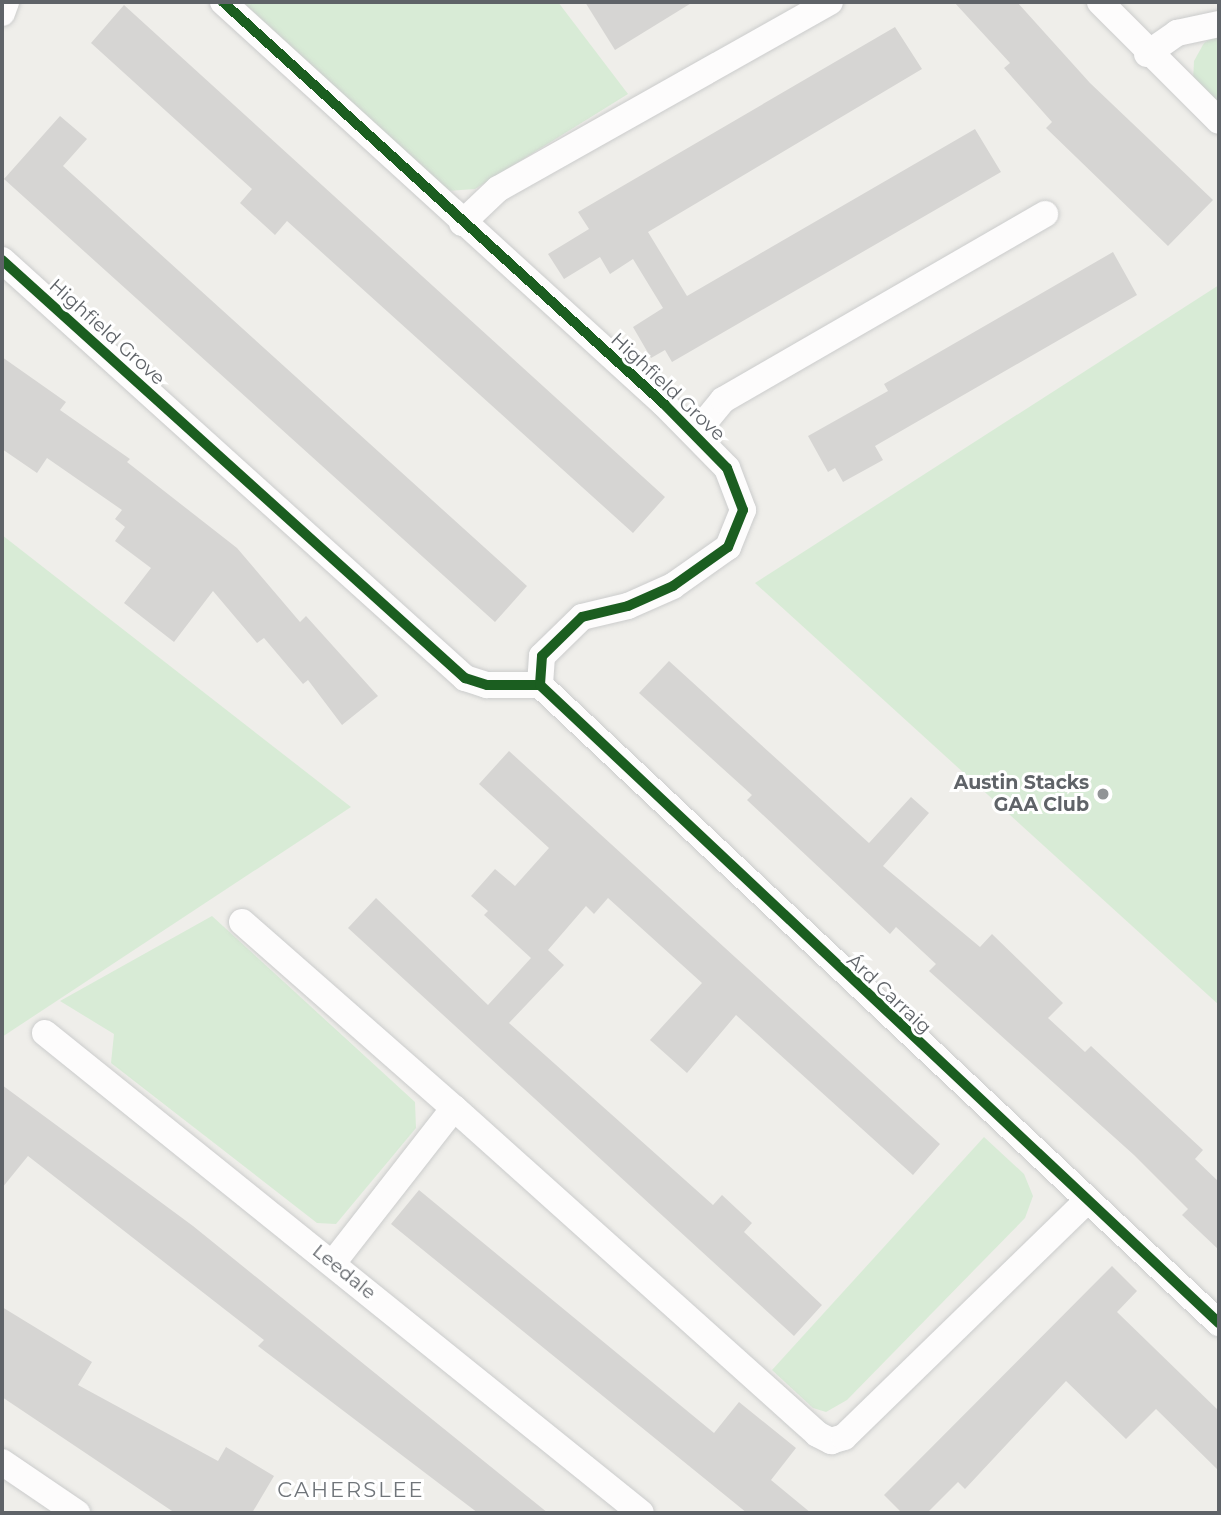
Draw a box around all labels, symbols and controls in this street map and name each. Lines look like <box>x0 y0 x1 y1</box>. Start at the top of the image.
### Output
street label: Highfield Grove <box>45 274 169 390</box>
street label: Highfield Grove <box>606 328 730 446</box>
place label: Austin Stacks GAA Club <box>954 772 1089 816</box>
marker: Austin Stacks GAA Club <box>1095 786 1111 802</box>
street label: Árd Carraig <box>842 949 936 1039</box>
street label: Leedale <box>308 1240 380 1304</box>
district label: CAHERSLEE <box>278 1477 424 1503</box>

